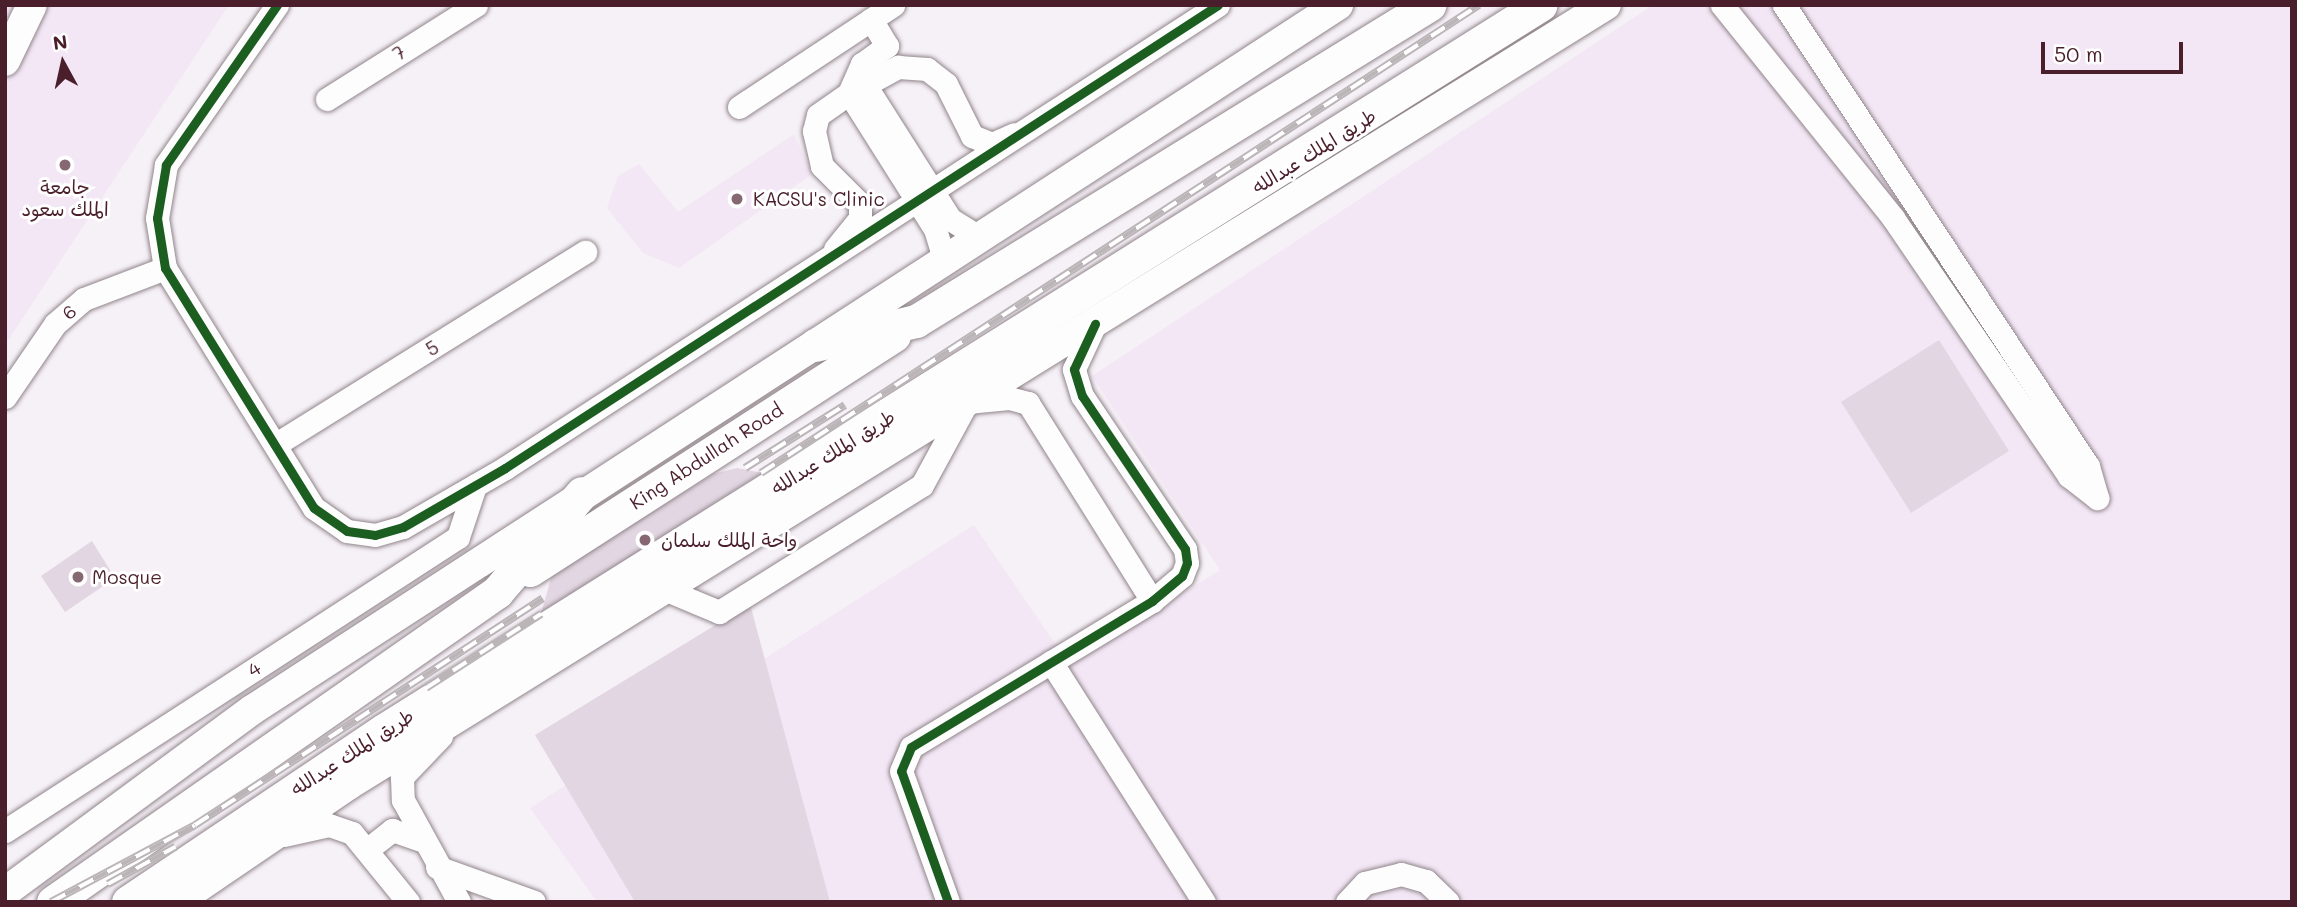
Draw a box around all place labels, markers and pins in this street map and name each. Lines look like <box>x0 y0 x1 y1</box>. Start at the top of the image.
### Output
marker: جامعة الملك سعود <box>57 157 73 173</box>
place label: جامعة الملك سعود <box>21 176 109 220</box>
place label: KACSU's Clinic <box>753 188 885 210</box>
marker: KACSU's Clinic <box>727 189 747 209</box>
place label: واحة الملك سلمان <box>661 529 797 551</box>
marker: واحة الملك سلمان <box>635 530 655 550</box>
place label: Mosque <box>92 566 162 588</box>
marker: Mosque <box>70 569 86 585</box>

